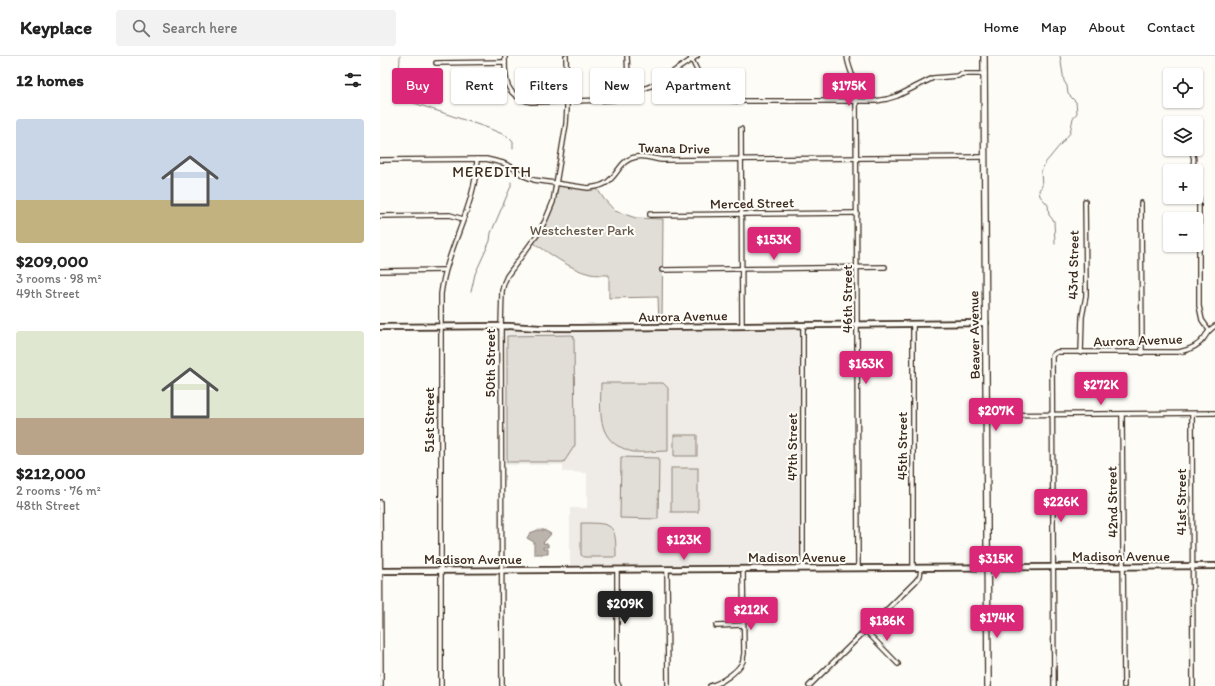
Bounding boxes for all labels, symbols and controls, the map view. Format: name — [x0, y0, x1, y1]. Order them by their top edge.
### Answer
search box — [116, 10, 396, 46]
text: Keyplace — [20, 16, 92, 39]
icon: search — [130, 17, 152, 39]
text: Search here — [162, 19, 237, 37]
text: Home — [984, 19, 1019, 36]
text: Map — [1041, 19, 1067, 36]
text: About — [1089, 19, 1125, 36]
text: Contact — [1147, 19, 1195, 36]
chip: Buy — [392, 68, 443, 104]
chip: Rent — [451, 68, 507, 104]
chip: Filters — [515, 68, 582, 104]
chip: New — [590, 68, 644, 104]
chip: Apartment — [652, 68, 745, 104]
map controls — [1163, 68, 1203, 252]
button: locate — [1163, 68, 1203, 108]
icon: filters — [342, 69, 364, 91]
text: 12 homes — [16, 70, 84, 90]
pin: $175K — [821, 73, 877, 107]
text: $175K — [832, 78, 866, 93]
button: layers — [1163, 116, 1203, 156]
street label: Twana Drive — [638, 139, 710, 158]
icon: home — [154, 145, 226, 217]
district label: MEREDITH — [452, 163, 532, 181]
button: + — [1163, 164, 1203, 204]
street label: Merced Street — [710, 194, 794, 213]
button: − — [1163, 212, 1203, 252]
park label: Westchester Park — [530, 222, 635, 239]
pin: $153K — [746, 227, 802, 261]
street label: 43rd Street — [1064, 230, 1083, 300]
text: $153K — [757, 232, 791, 247]
text: $209,000 — [16, 251, 88, 271]
street label: 46th Street — [839, 265, 856, 333]
text: 3 rooms · 98 m² — [16, 271, 102, 286]
text: 49th Street — [16, 286, 80, 301]
street label: Beaver Avenue — [965, 290, 984, 379]
street label: Aurora Avenue — [638, 307, 728, 326]
street label: 50th Street — [482, 329, 499, 397]
street label: Aurora Avenue — [1093, 330, 1183, 351]
pin: $163K — [838, 351, 894, 385]
text: $163K — [849, 356, 883, 371]
icon: home — [154, 357, 226, 429]
pin: $272K — [1073, 372, 1129, 406]
text: $272K — [1083, 377, 1119, 392]
street label: 51st Street — [421, 387, 438, 453]
pin: $207K — [968, 398, 1024, 432]
text: $207K — [978, 403, 1014, 418]
street label: 45th Street — [894, 412, 911, 480]
street label: 47th Street — [784, 413, 801, 481]
text: $212,000 — [16, 463, 86, 483]
street label: 42nd Street — [1103, 466, 1122, 538]
street label: 41st Street — [1173, 469, 1190, 535]
text: 2 rooms · 76 m² — [16, 483, 101, 498]
pin: $226K — [1033, 489, 1089, 523]
text: $226K — [1043, 494, 1079, 509]
text: 48th Street — [16, 498, 80, 513]
pin: $123K — [656, 527, 712, 561]
text: $123K — [667, 532, 701, 547]
pin: $315K — [968, 546, 1024, 580]
street label: Madison Avenue — [1072, 548, 1170, 565]
street label: Madison Avenue — [748, 549, 846, 566]
street label: Madison Avenue — [424, 551, 522, 568]
text: $315K — [979, 551, 1013, 566]
pin: $209K — [597, 591, 653, 625]
text: $209K — [607, 596, 643, 611]
pin: $212K — [723, 597, 779, 631]
text: $212K — [734, 602, 768, 617]
pin: $174K — [969, 605, 1025, 639]
pin: $186K — [859, 608, 915, 642]
text: $174K — [979, 610, 1015, 625]
text: $186K — [870, 613, 904, 628]

